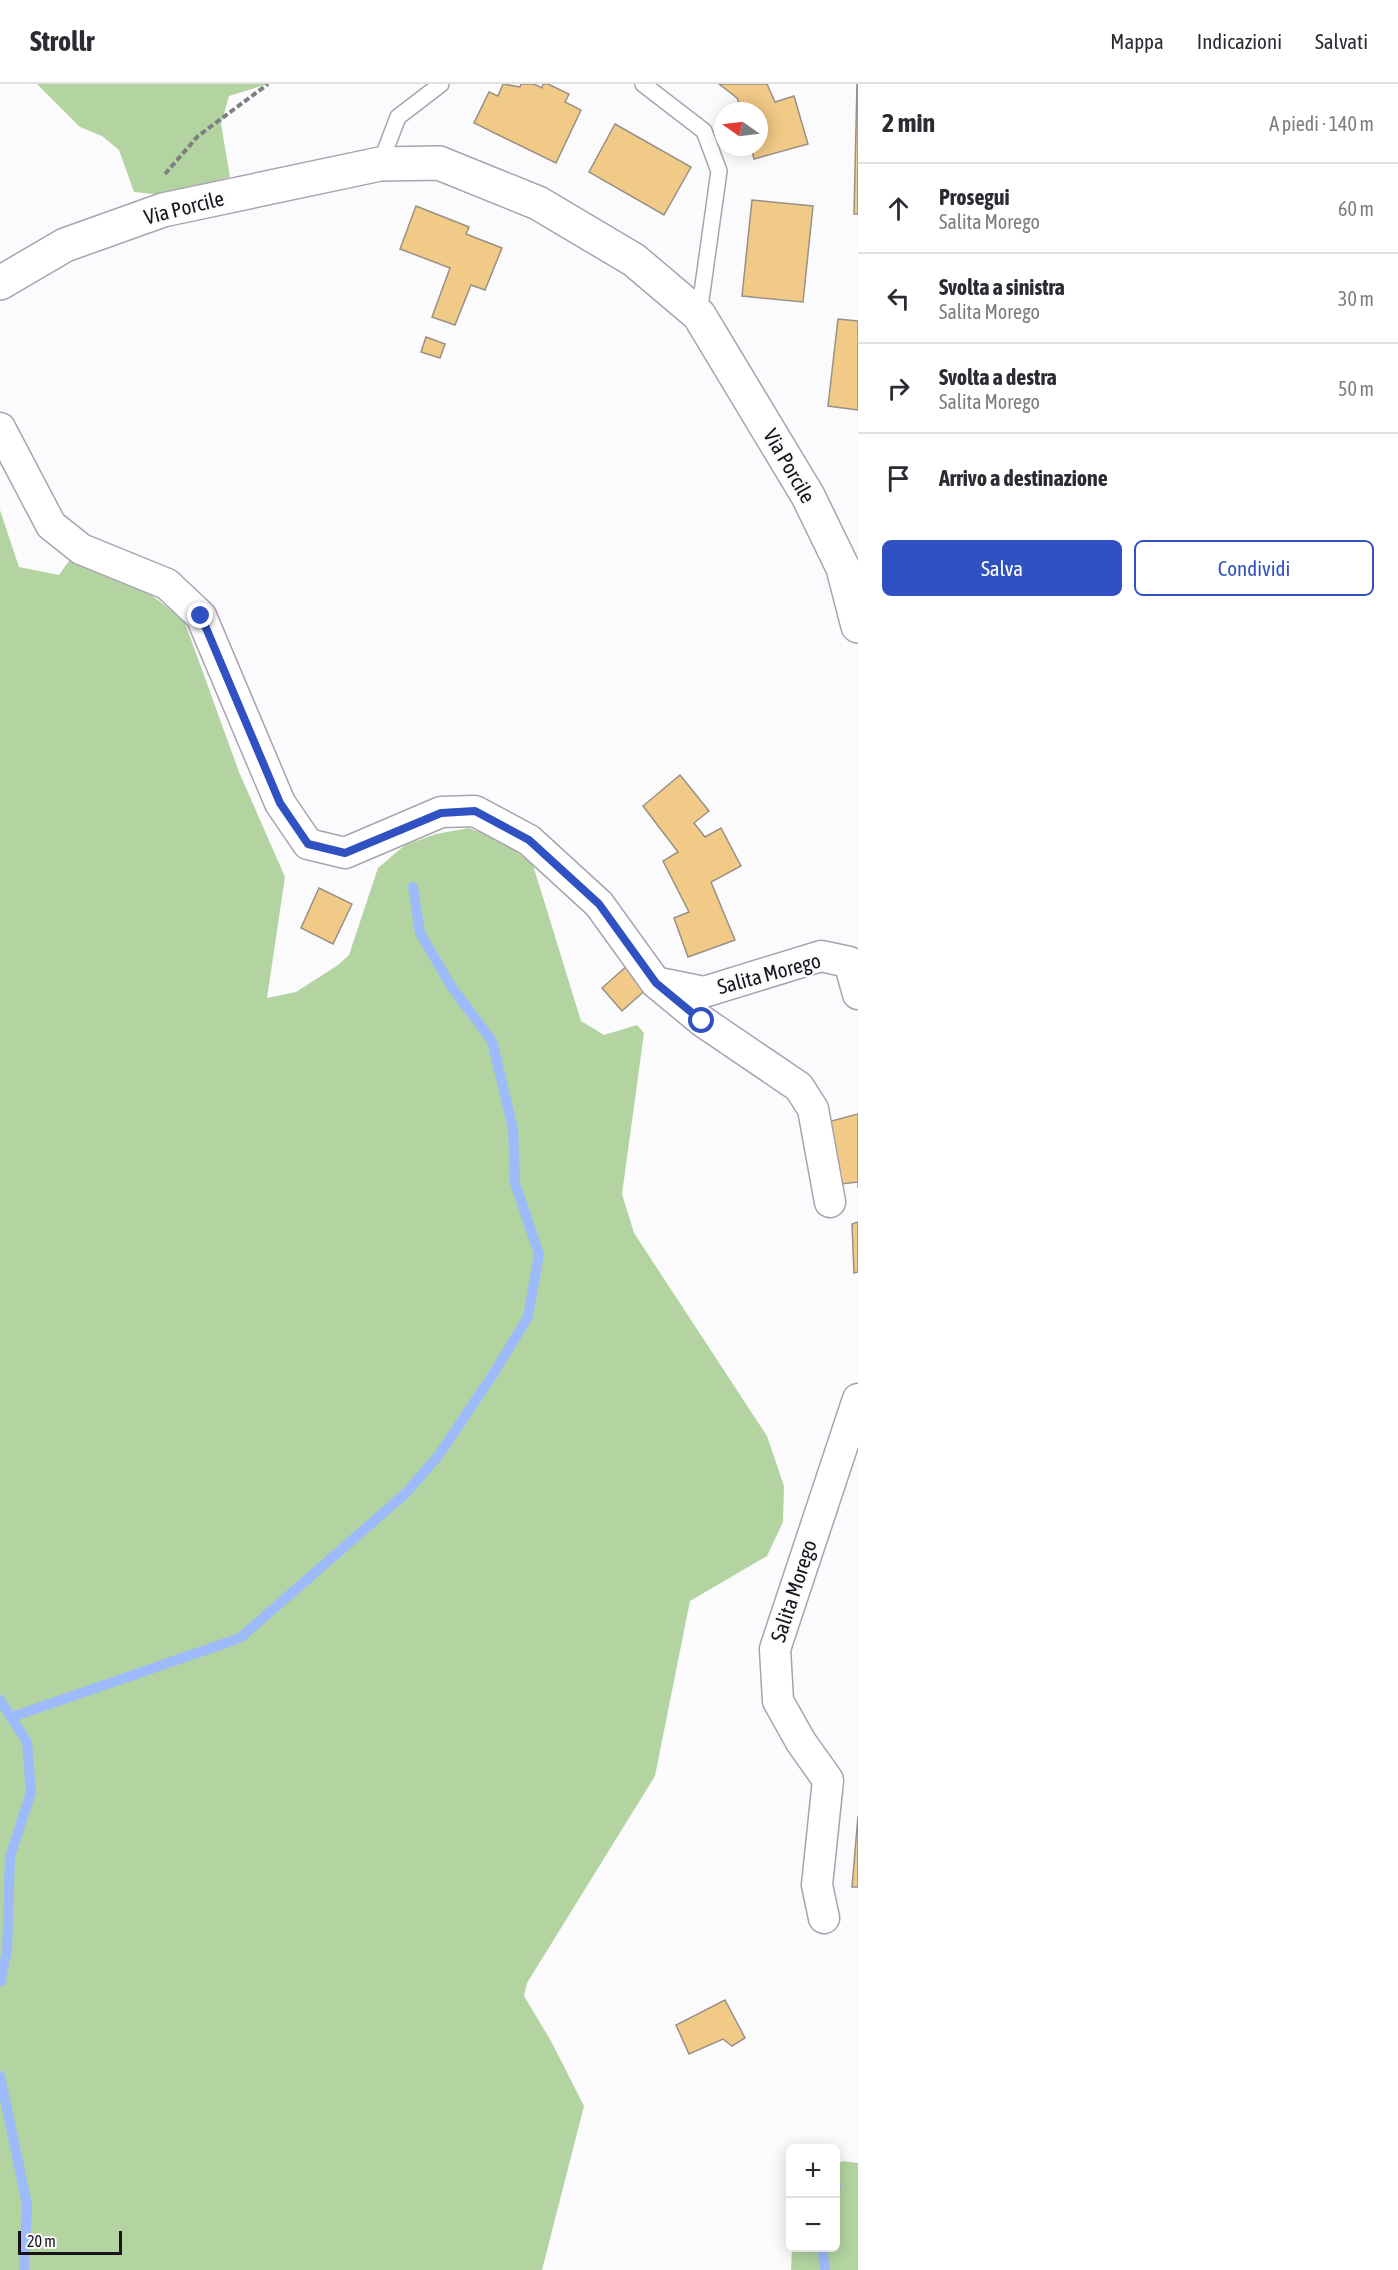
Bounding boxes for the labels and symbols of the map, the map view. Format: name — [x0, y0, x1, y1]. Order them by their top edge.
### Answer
north arrow — [714, 102, 768, 156]
street label: Via Porcile — [141, 186, 226, 229]
street label: Via Porcile — [759, 424, 821, 507]
route end — [187, 602, 213, 628]
street label: Salita Morego — [715, 948, 823, 998]
route start — [688, 1007, 714, 1033]
street label: Salita Morego — [765, 1537, 821, 1645]
scale bar — [18, 2228, 122, 2256]

